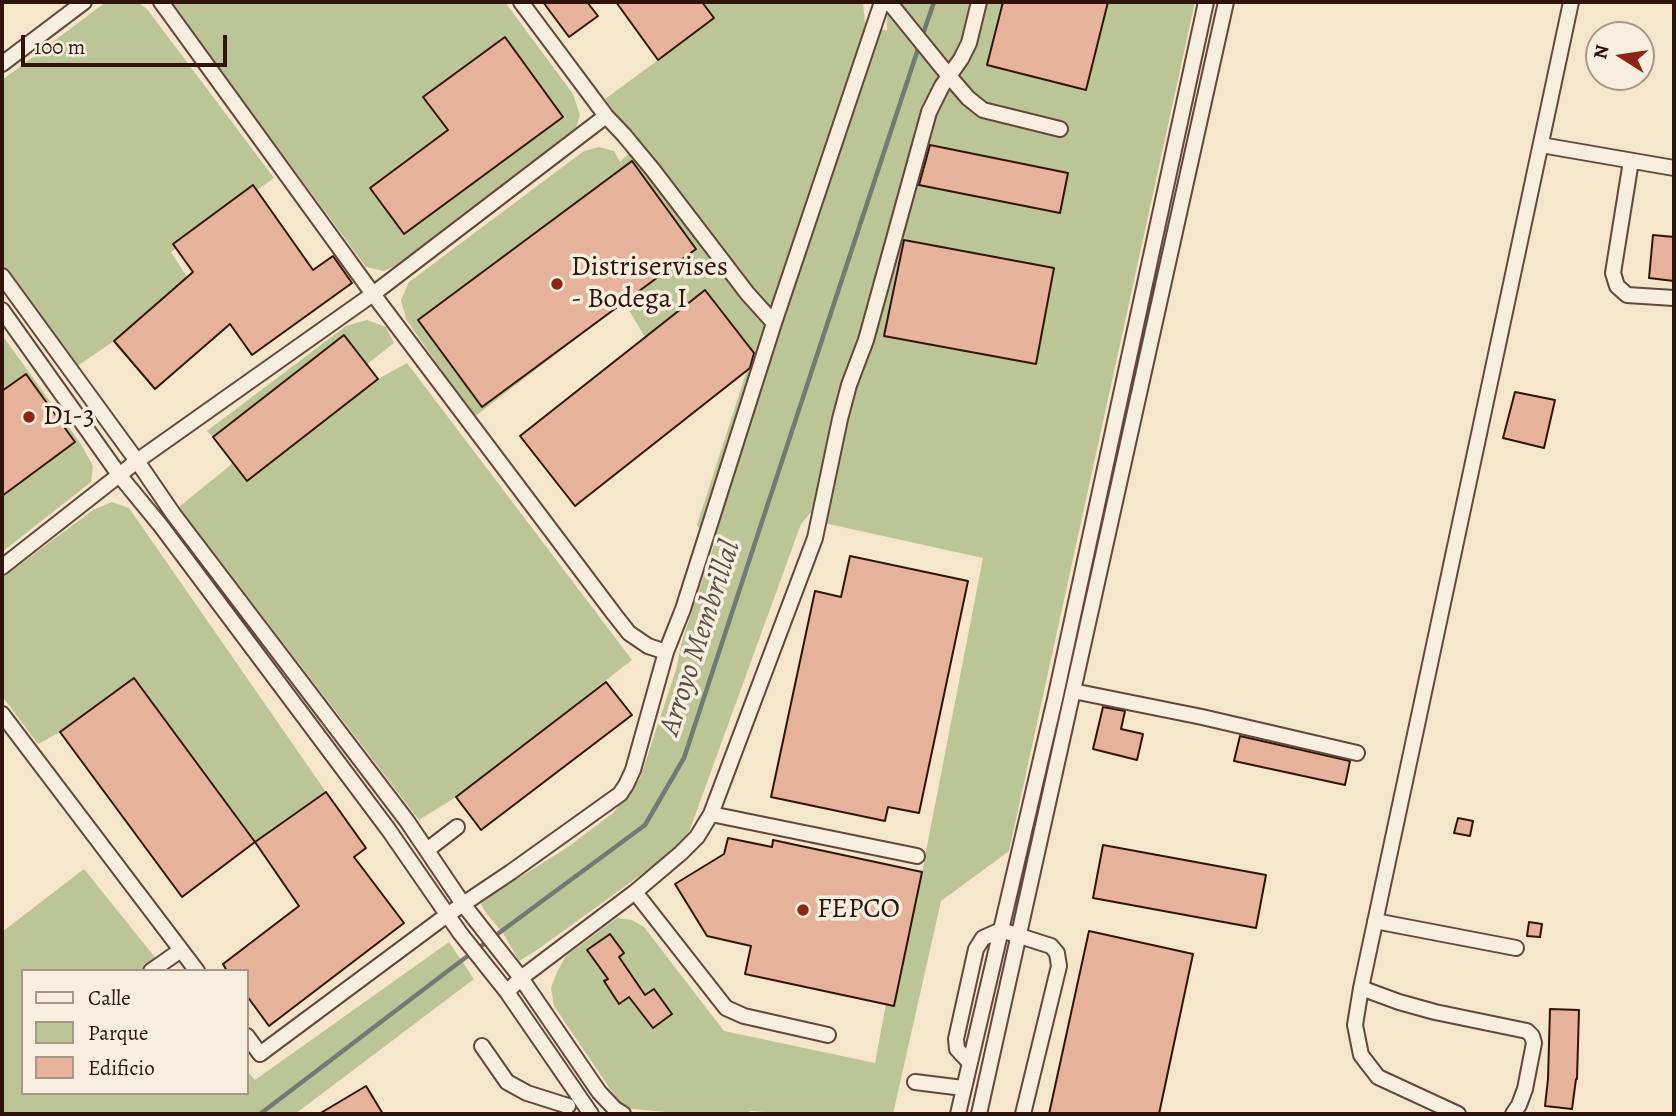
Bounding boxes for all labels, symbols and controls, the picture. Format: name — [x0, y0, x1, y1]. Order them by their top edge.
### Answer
scale bar — [24, 21, 231, 65]
north arrow — [1585, 21, 1655, 91]
text: 100 m — [34, 33, 85, 61]
text: N — [1587, 43, 1616, 62]
place label: Distriservises - Bodega I — [571, 251, 728, 317]
marker: Distriservises - Bodega I — [549, 276, 565, 292]
place label: D1-3 — [43, 400, 95, 434]
marker: D1-3 — [21, 409, 37, 425]
water label: Arroyo Membrillal — [653, 536, 749, 740]
place label: FEPCO — [817, 893, 900, 927]
marker: FEPCO — [795, 902, 811, 918]
legend — [21, 969, 248, 1095]
text: Calle — [88, 984, 131, 1012]
text: Parque — [88, 1019, 148, 1047]
text: Edificio — [88, 1054, 155, 1082]

